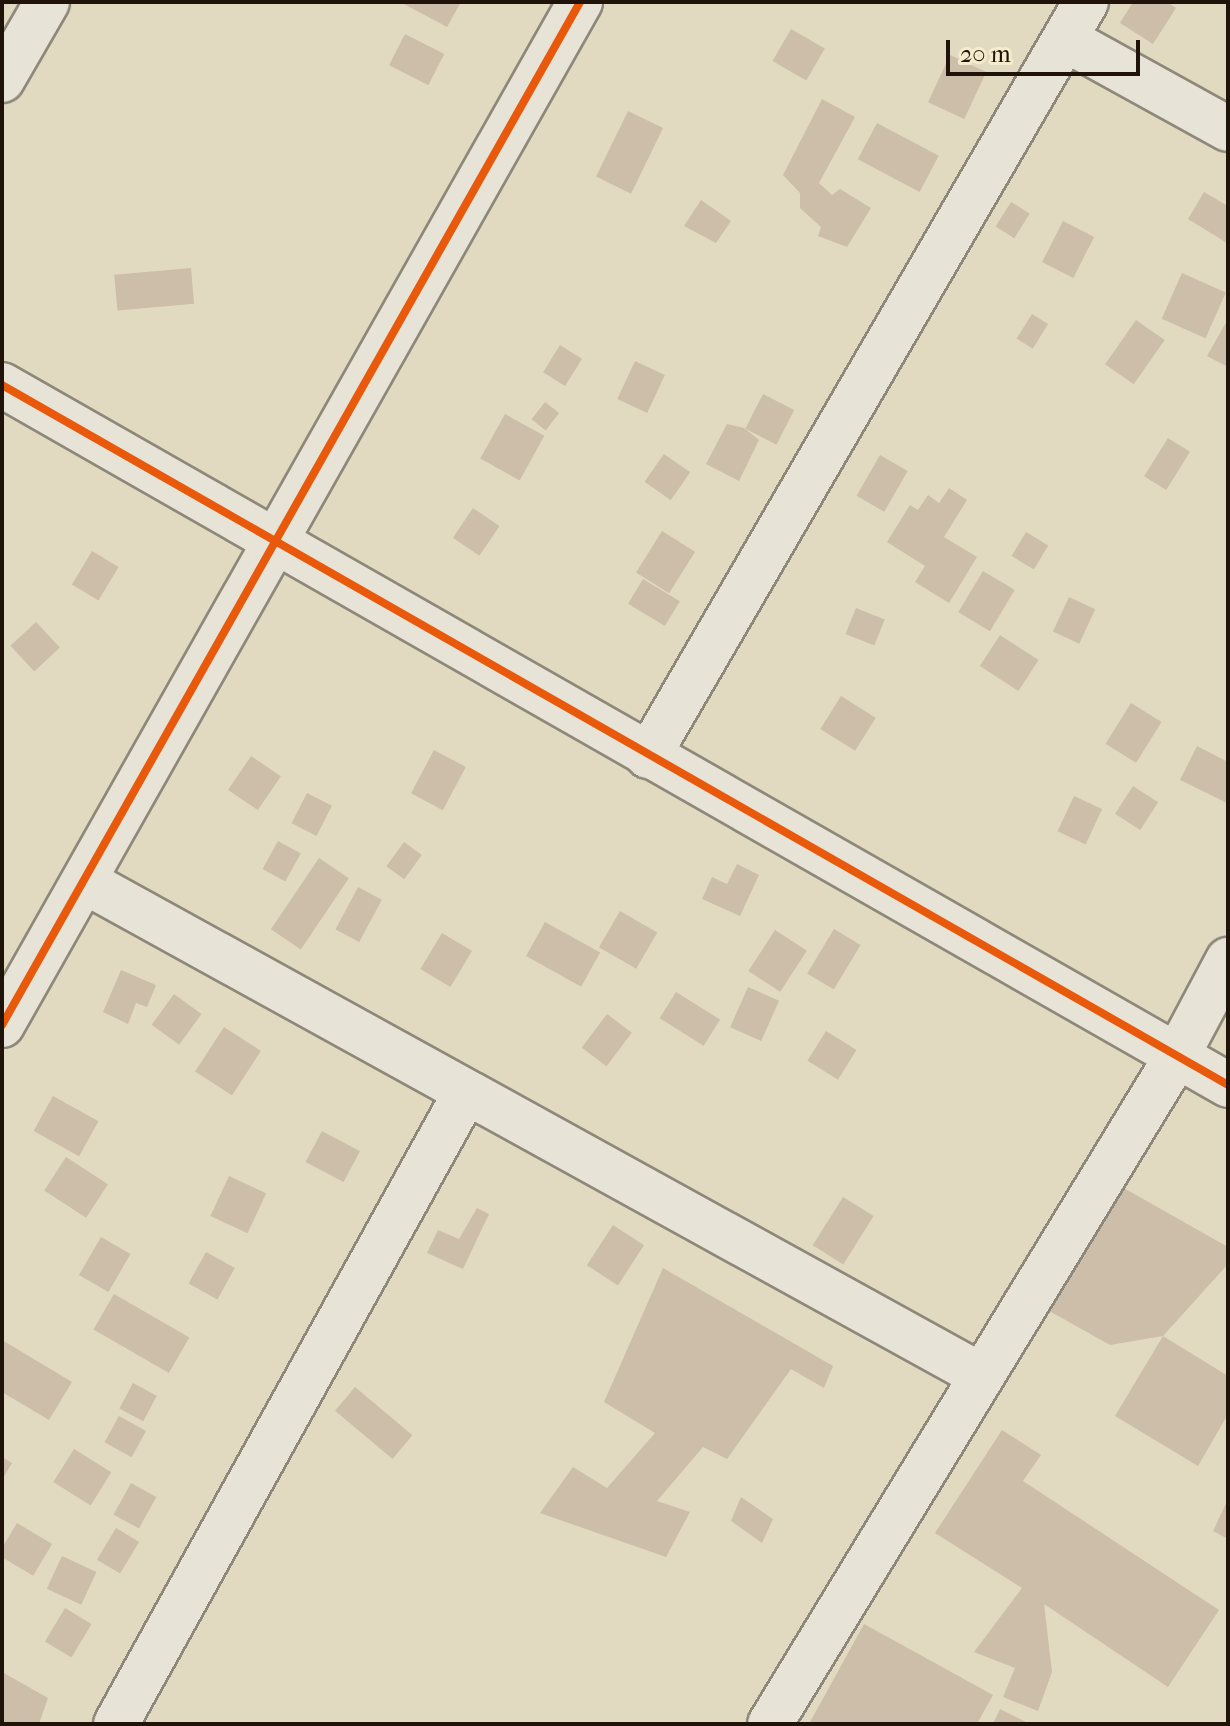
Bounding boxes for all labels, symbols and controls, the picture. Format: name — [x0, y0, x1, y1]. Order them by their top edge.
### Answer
scale bar — [950, 24, 1144, 74]
text: 20 m — [960, 40, 1011, 68]

